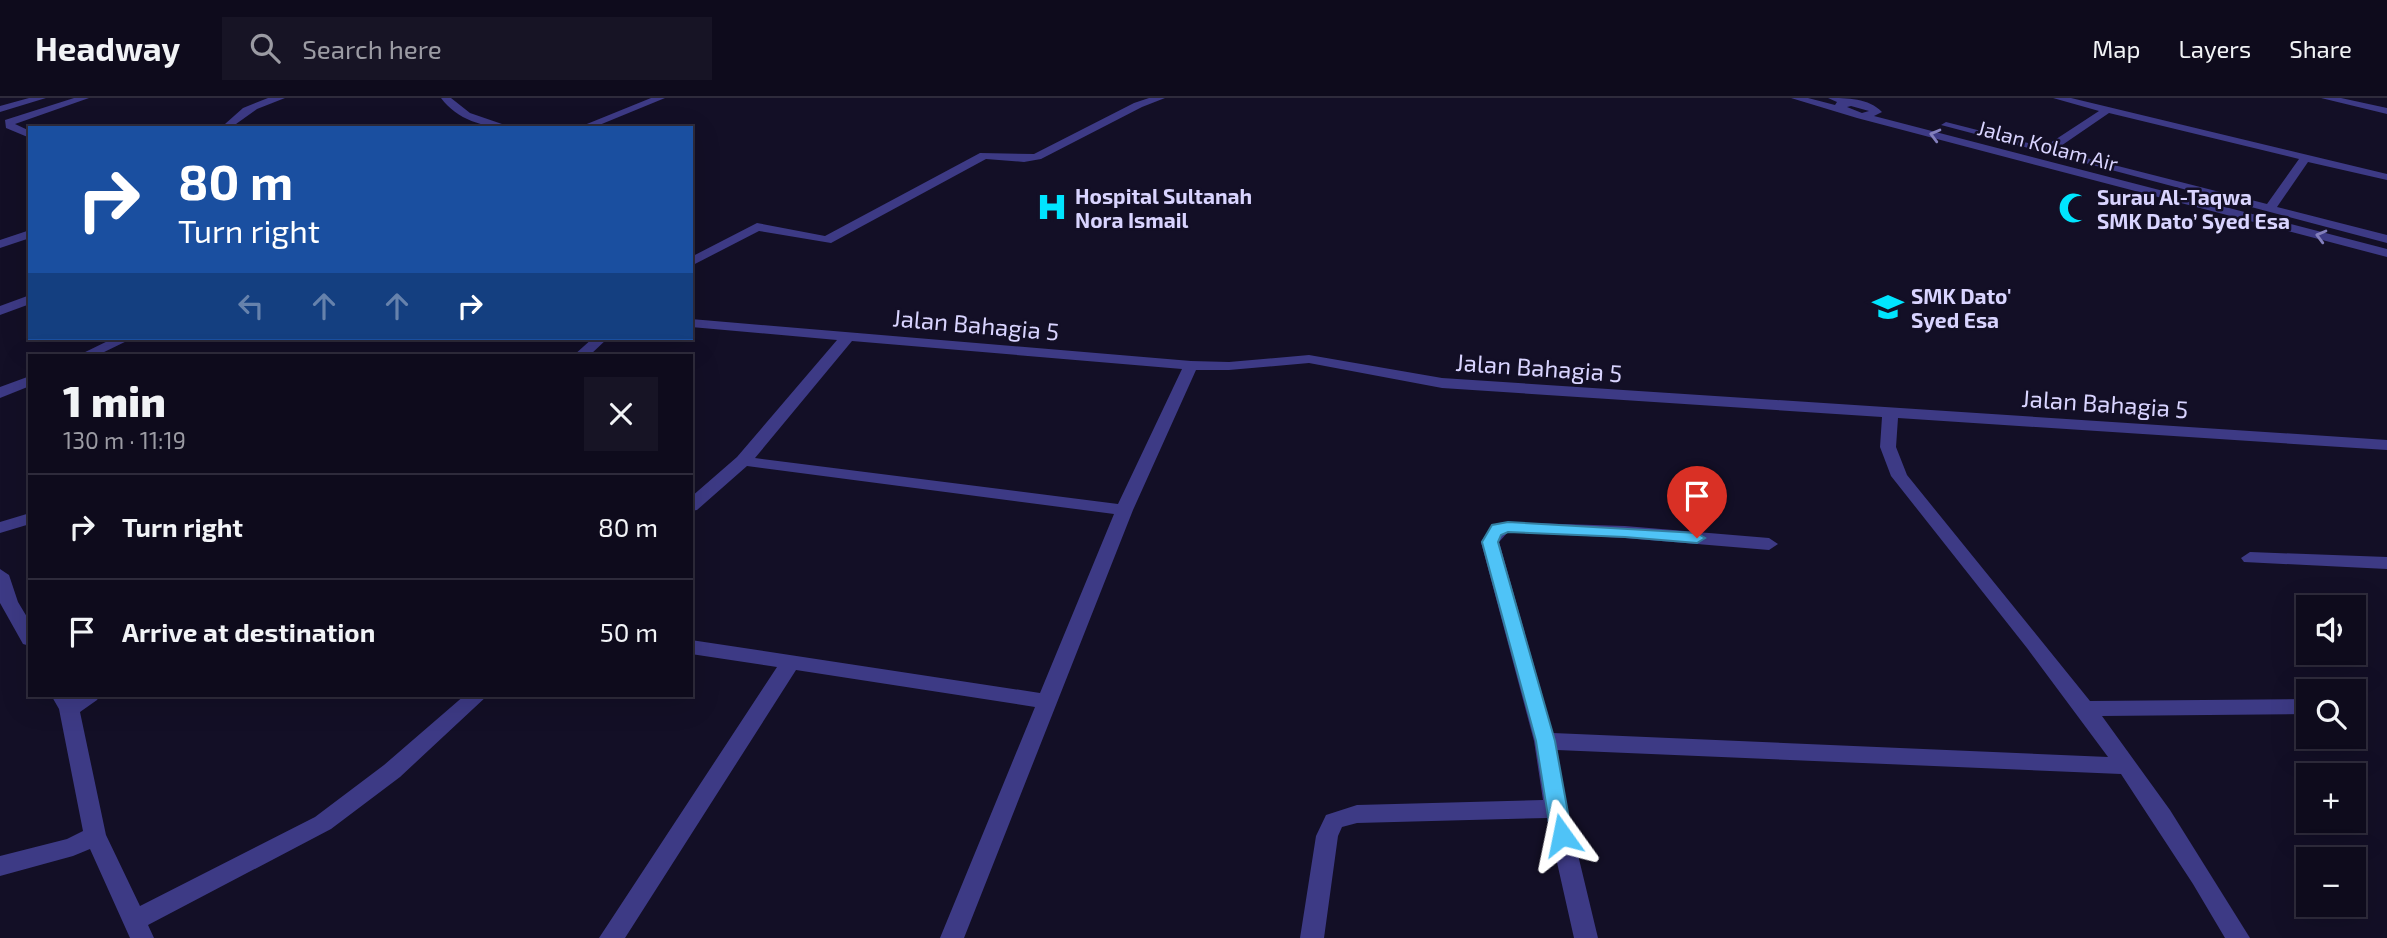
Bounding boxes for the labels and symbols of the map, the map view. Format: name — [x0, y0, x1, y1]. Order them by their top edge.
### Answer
street label: Jalan Kolam Air — [1975, 114, 2122, 176]
one-way arrow — [1929, 129, 1941, 143]
place label: Hospital Sultanah Nora Ismail — [1075, 183, 1252, 232]
place label: Surau Al-Taqwa SMK Dato’ Syed Esa — [2097, 184, 2290, 234]
hospital icon: Hospital Sultanah Nora Ismail — [1035, 190, 1069, 224]
mosque icon: Surau Al-Taqwa SMK Dato’ Syed Esa — [2057, 191, 2091, 225]
one-way arrow — [2315, 230, 2327, 244]
place label: SMK Dato' Syed Esa — [1911, 283, 2012, 333]
school or university icon: SMK Dato' Syed Esa — [1871, 290, 1905, 324]
street label: Jalan Bahagia 5 — [892, 302, 1060, 346]
street label: Jalan Bahagia 5 — [1455, 347, 1623, 387]
street label: Jalan Bahagia 5 — [2021, 383, 2189, 423]
pin — [1667, 466, 1727, 538]
position arrow — [1525, 798, 1599, 872]

